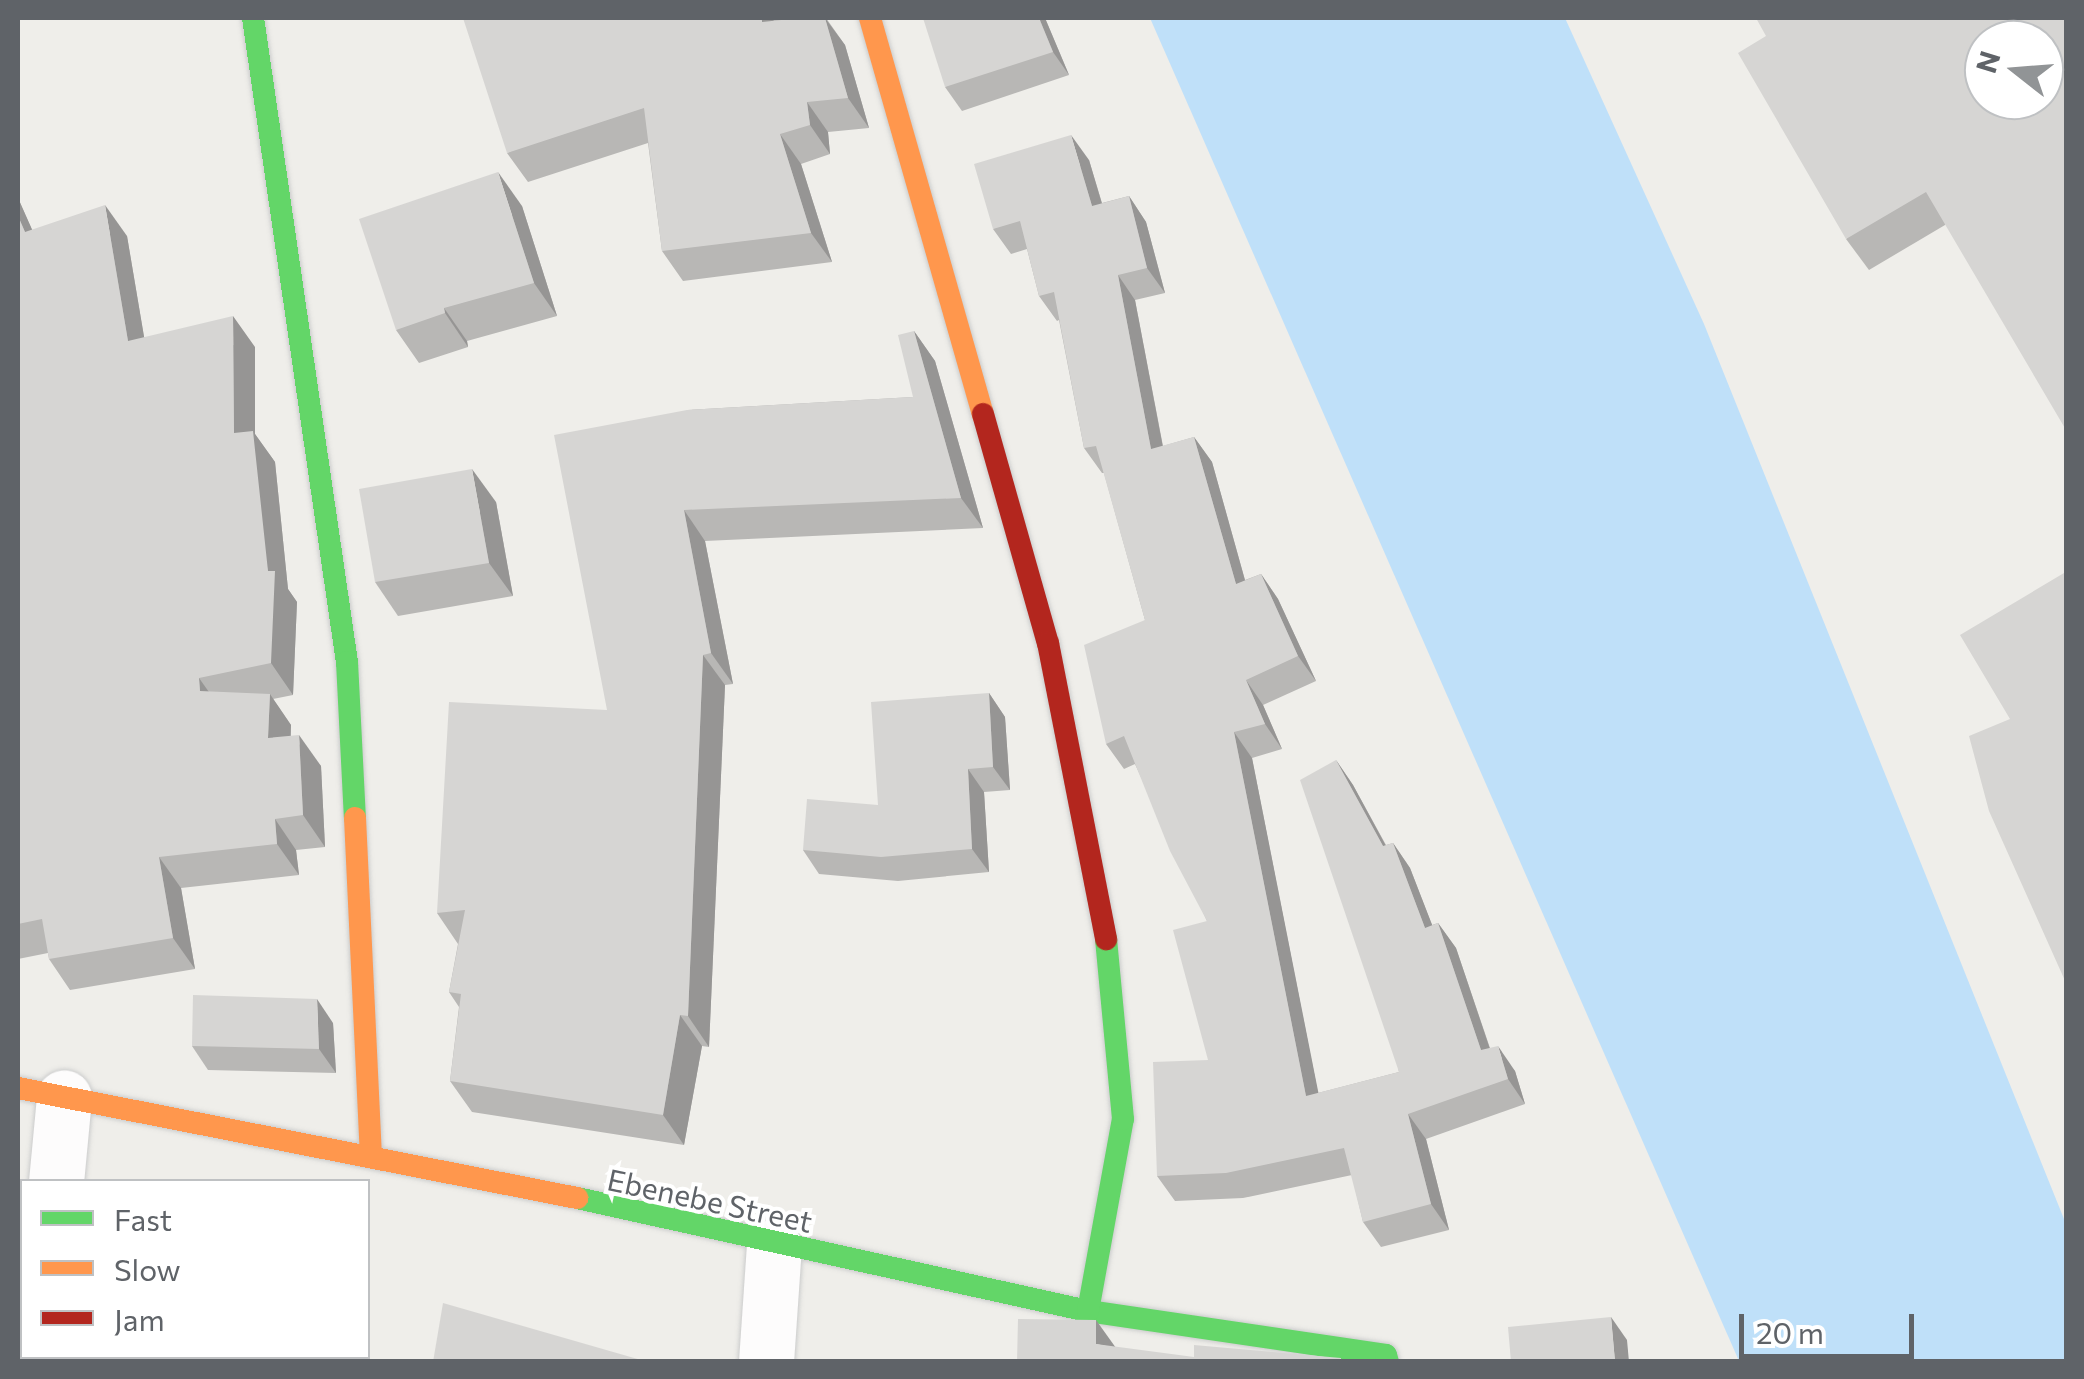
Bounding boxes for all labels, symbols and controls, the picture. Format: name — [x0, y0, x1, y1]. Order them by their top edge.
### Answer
north arrow — [1964, 20, 2064, 120]
text: N — [1968, 47, 2007, 77]
street label: Ebenebe Street — [604, 1161, 816, 1239]
legend — [20, 1179, 370, 1359]
text: Fast — [114, 1200, 172, 1237]
text: Slow — [114, 1250, 181, 1287]
scale bar — [1744, 1294, 1919, 1356]
text: Jam — [114, 1300, 165, 1337]
text: 20 m — [1756, 1313, 1824, 1350]

